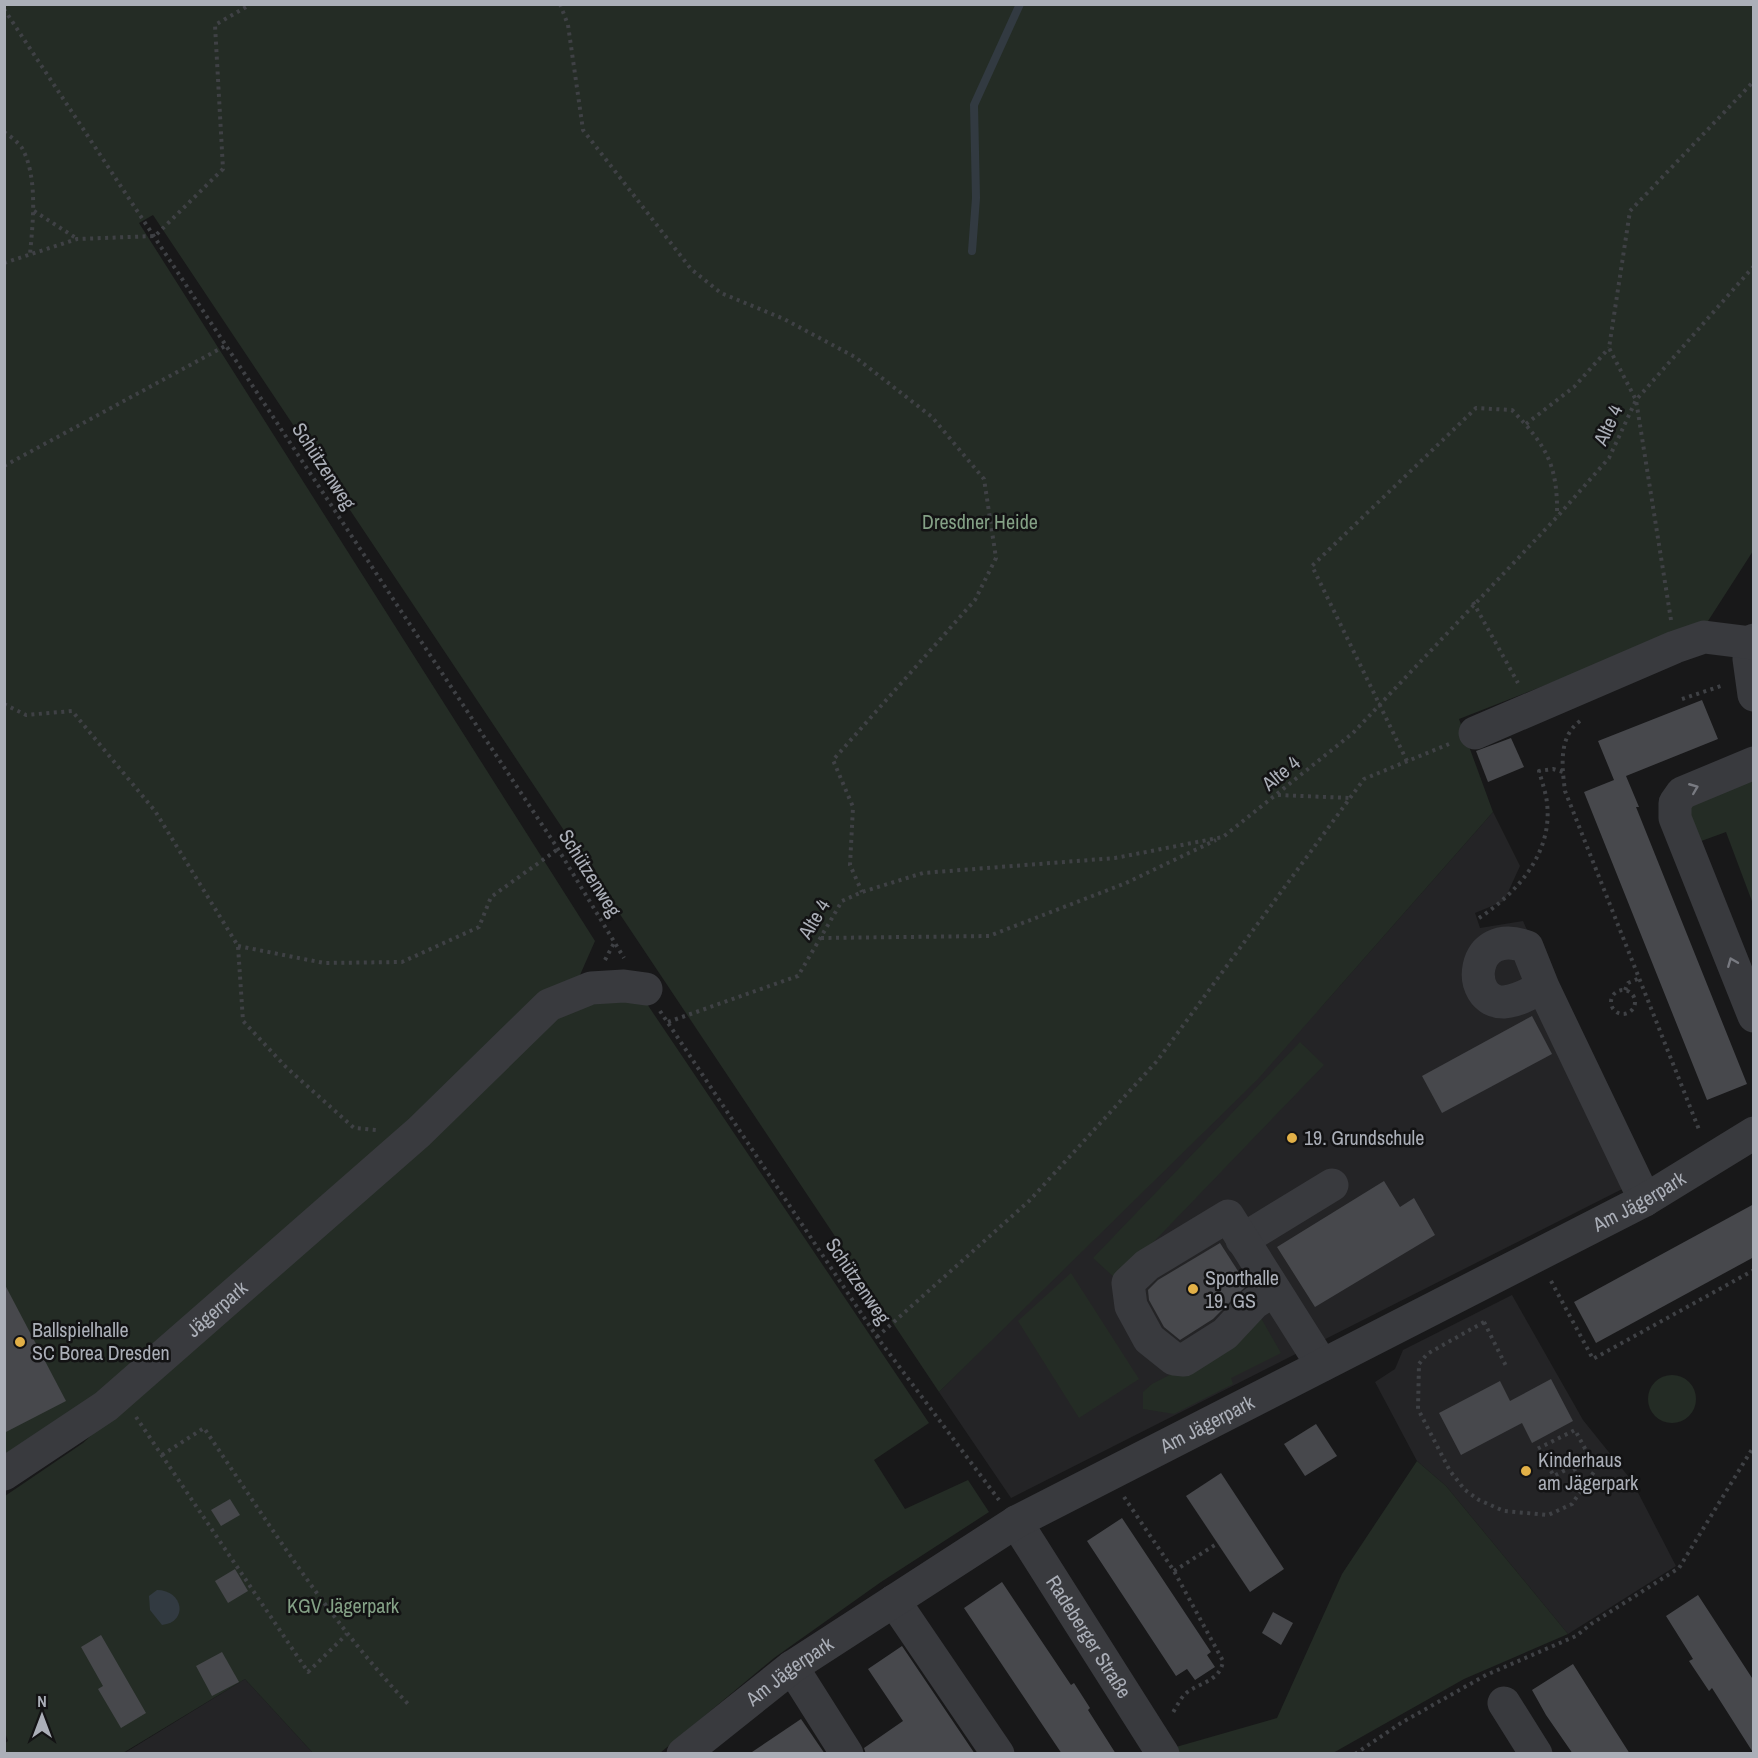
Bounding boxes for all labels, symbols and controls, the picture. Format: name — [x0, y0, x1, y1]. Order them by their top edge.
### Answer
street label: Alte 4 — [1586, 400, 1629, 450]
street label: Schützenweg — [286, 417, 363, 514]
park label: Dresdner Heide — [922, 508, 1038, 535]
street label: Alte 4 — [1255, 749, 1305, 797]
one-way arrow — [1688, 783, 1699, 795]
street label: Schützenweg — [553, 824, 628, 922]
street label: Alte 4 — [791, 894, 836, 945]
one-way arrow — [1727, 957, 1739, 968]
place label: 19. Grundschule — [1304, 1124, 1424, 1151]
marker: 19. Grundschule — [1285, 1131, 1299, 1145]
street label: Am Jägerpark — [1587, 1164, 1691, 1238]
street label: Schützenweg — [820, 1232, 897, 1329]
place label: Sporthalle 19. GS — [1205, 1264, 1279, 1314]
street label: Jägerpark — [180, 1274, 254, 1343]
marker: Sporthalle 19. GS — [1186, 1282, 1200, 1296]
place label: Ballspielhalle SC Borea Dresden — [32, 1316, 170, 1366]
marker: Ballspielhalle SC Borea Dresden — [13, 1335, 27, 1349]
street label: Am Jägerpark — [1154, 1388, 1259, 1459]
place label: Kinderhaus am Jägerpark — [1538, 1446, 1639, 1496]
marker: Kinderhaus am Jägerpark — [1519, 1464, 1533, 1478]
street label: Radeberger Straße — [1040, 1570, 1138, 1703]
park label: KGV Jägerpark — [287, 1592, 400, 1619]
street label: Am Jägerpark — [739, 1629, 839, 1712]
north arrow — [12, 1686, 72, 1746]
text: N — [37, 1690, 47, 1712]

